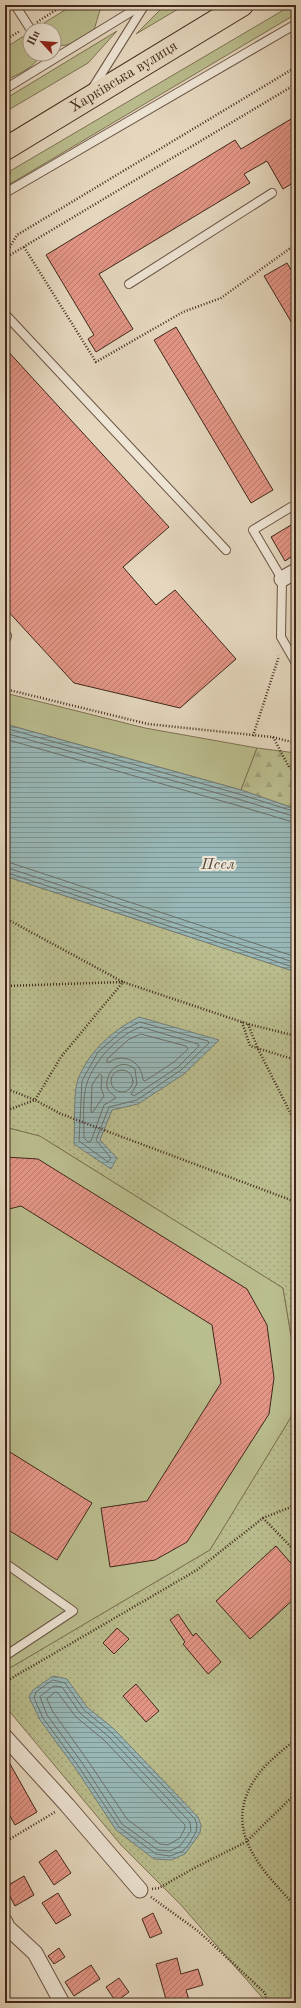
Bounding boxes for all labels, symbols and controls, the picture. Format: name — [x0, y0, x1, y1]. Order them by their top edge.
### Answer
north arrow — [22, 22, 62, 62]
text: Пн — [26, 29, 43, 48]
street label: Харківська вулиця — [67, 38, 180, 115]
water label: Псел — [200, 857, 235, 873]

